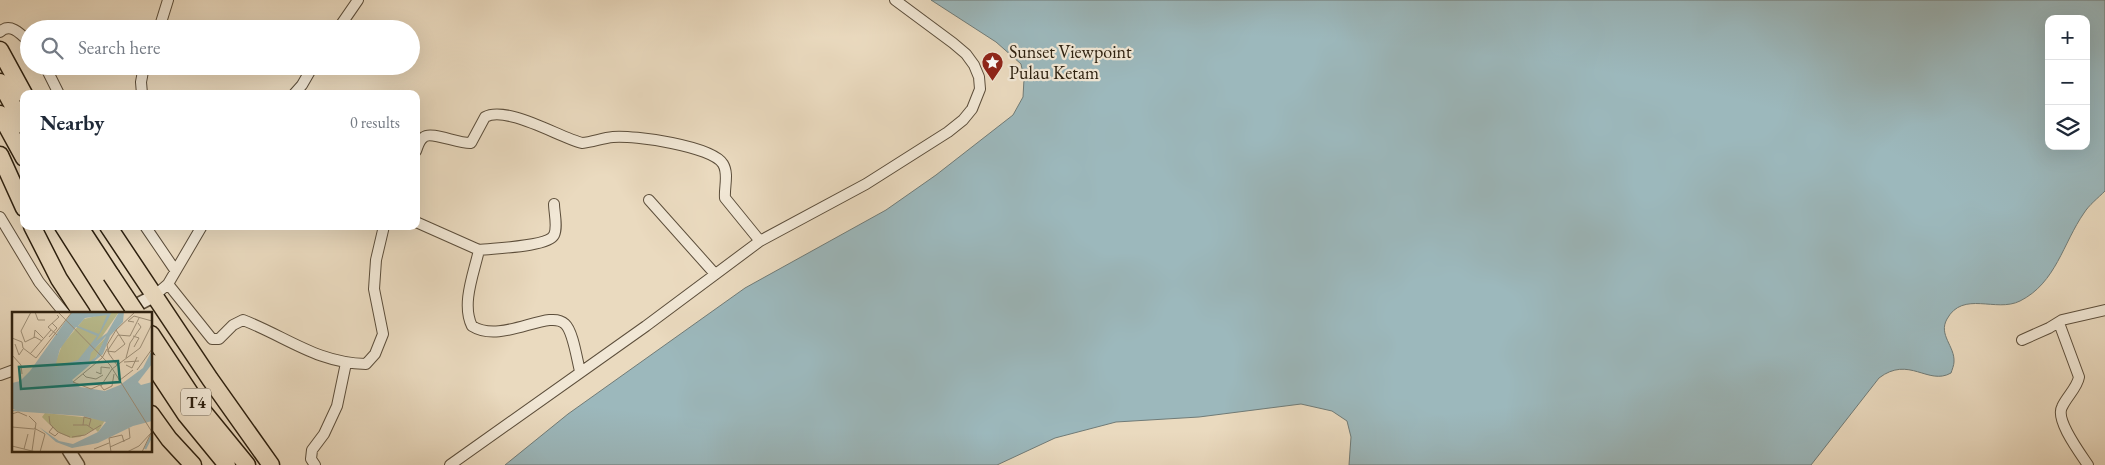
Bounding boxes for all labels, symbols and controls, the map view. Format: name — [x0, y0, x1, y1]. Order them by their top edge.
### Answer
map controls — [2045, 15, 2090, 150]
button: + — [2045, 15, 2090, 60]
search box — [20, 20, 420, 75]
icon: search — [38, 34, 66, 62]
text: Search here — [78, 35, 160, 60]
place label: Sunset Viewpoint Pulau Ketam — [1009, 40, 1132, 84]
place icon: Sunset Viewpoint Pulau Ketam — [981, 50, 1005, 81]
button: − — [2045, 60, 2090, 105]
button: layers — [2045, 105, 2090, 150]
text: Nearby — [40, 109, 104, 136]
text: 0 results — [350, 112, 400, 133]
inset map — [12, 312, 152, 452]
road number: T4 — [181, 388, 211, 416]

